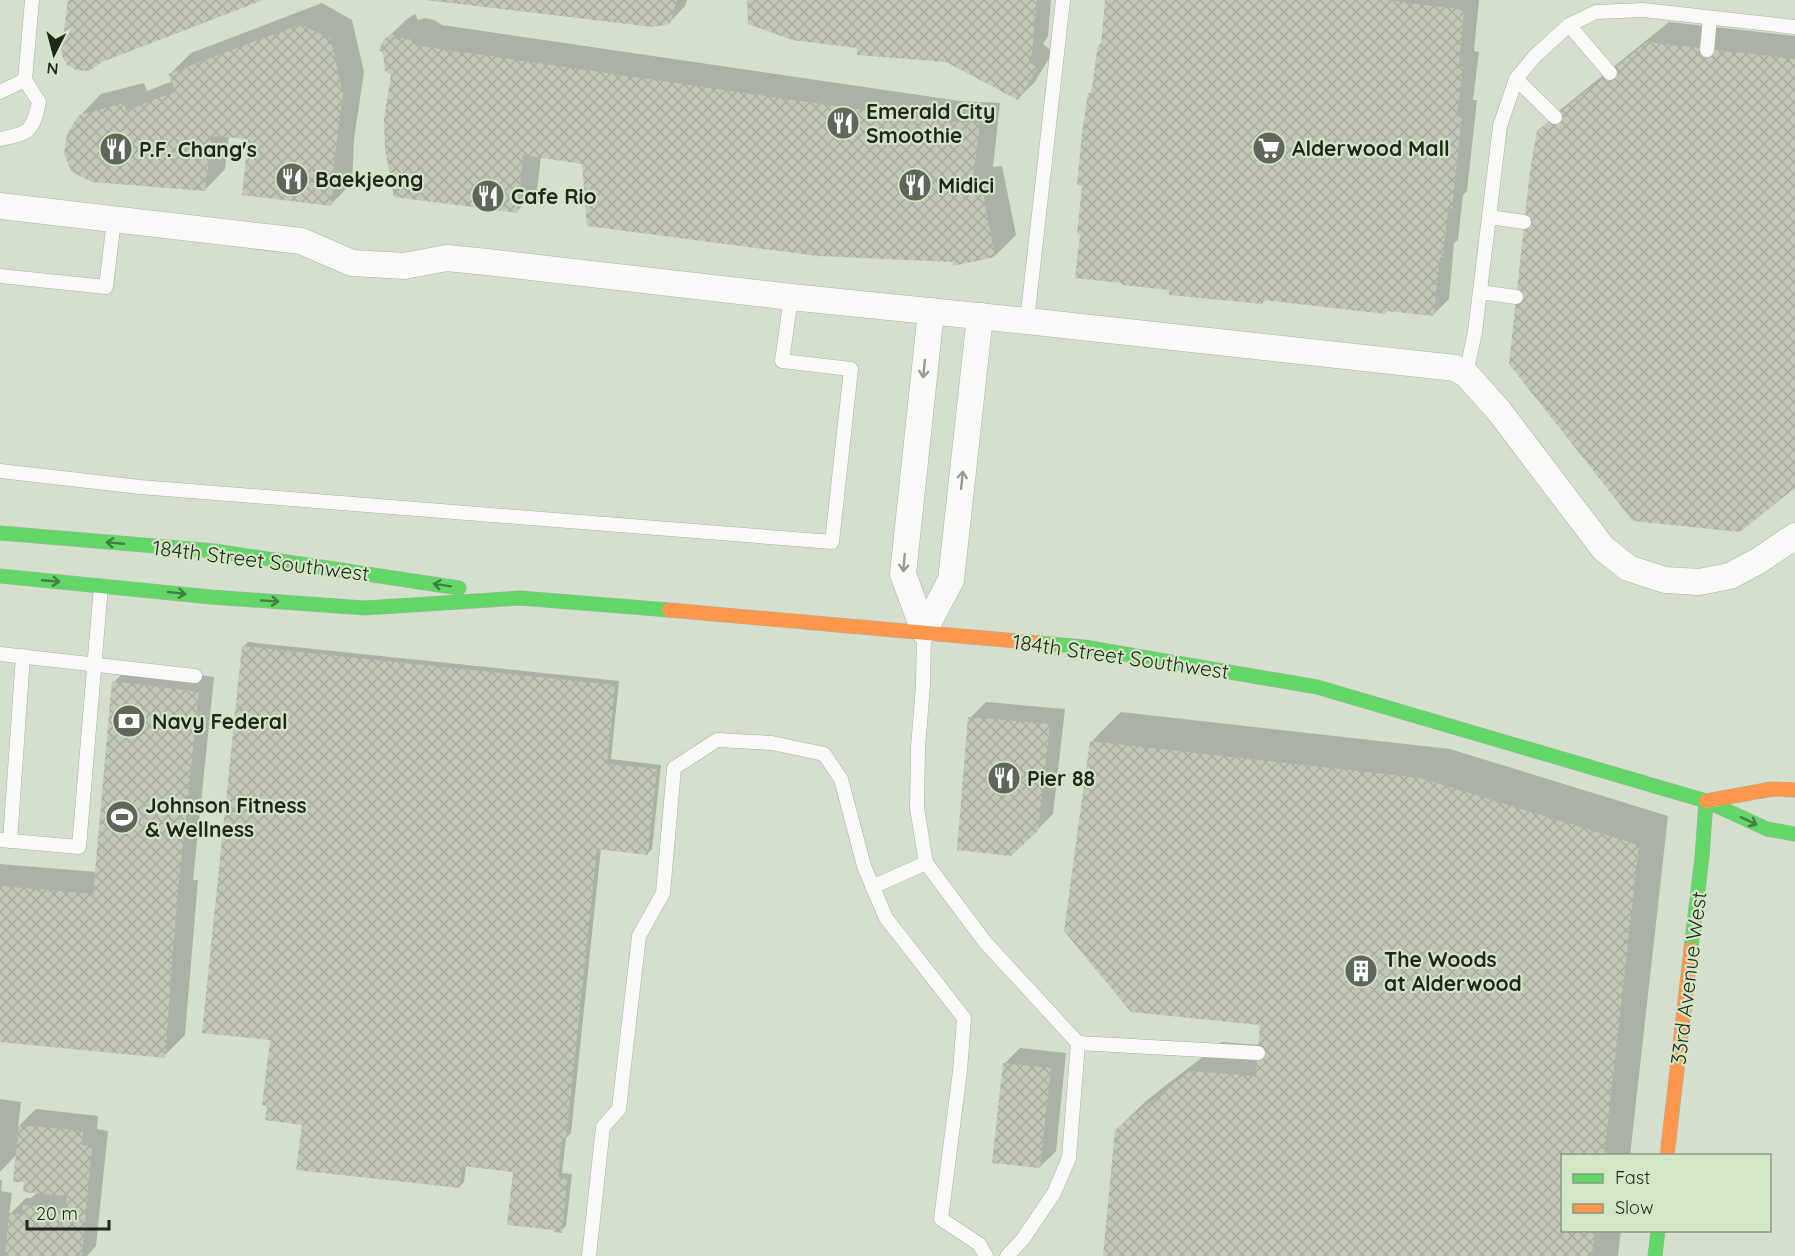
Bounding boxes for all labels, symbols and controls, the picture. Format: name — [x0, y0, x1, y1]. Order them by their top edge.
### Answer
north arrow — [24, 24, 84, 84]
text: N — [46, 58, 59, 79]
place label: Emerald City Smoothie — [866, 98, 995, 148]
restaurant icon: Emerald City Smoothie — [825, 105, 861, 141]
supermarket icon: Alderwood Mall — [1251, 130, 1287, 166]
restaurant icon: P.F. Chang's — [98, 131, 134, 167]
place label: Alderwood Mall — [1292, 135, 1450, 161]
place label: P.F. Chang's — [139, 136, 257, 162]
restaurant icon: Baekjeong — [274, 161, 310, 197]
place label: Baekjeong — [315, 166, 423, 192]
restaurant icon: Midici — [897, 167, 933, 203]
place label: Midici — [938, 172, 994, 198]
restaurant icon: Cafe Rio — [470, 178, 506, 214]
place label: Cafe Rio — [511, 183, 597, 209]
one-way arrow — [919, 359, 930, 379]
one-way arrow — [957, 470, 968, 490]
street label: 184th Street Southwest — [151, 534, 371, 586]
one-way arrow — [106, 537, 126, 548]
one-way arrow — [898, 553, 909, 573]
one-way arrow — [40, 576, 60, 587]
one-way arrow — [432, 580, 452, 591]
one-way arrow — [167, 588, 187, 599]
one-way arrow — [259, 596, 279, 607]
street label: 184th Street Southwest — [1011, 628, 1231, 684]
bank icon: Navy Federal — [111, 703, 147, 739]
place label: Navy Federal — [152, 708, 288, 734]
restaurant icon: Pier 88 — [986, 760, 1022, 796]
place label: Pier 88 — [1027, 765, 1095, 791]
place label: Johnson Fitness & Wellness — [145, 792, 307, 842]
sports icon: Johnson Fitness & Wellness — [104, 799, 140, 835]
one-way arrow — [1740, 816, 1758, 828]
street label: 33rd Avenue West — [1664, 890, 1712, 1066]
place label: The Woods at Alderwood — [1384, 946, 1522, 996]
building icon: The Woods at Alderwood — [1343, 953, 1379, 989]
legend — [1561, 1154, 1771, 1232]
text: Fast — [1615, 1166, 1650, 1189]
scale bar — [27, 1193, 110, 1231]
text: Slow — [1615, 1196, 1653, 1219]
text: 20 m — [36, 1202, 78, 1225]

